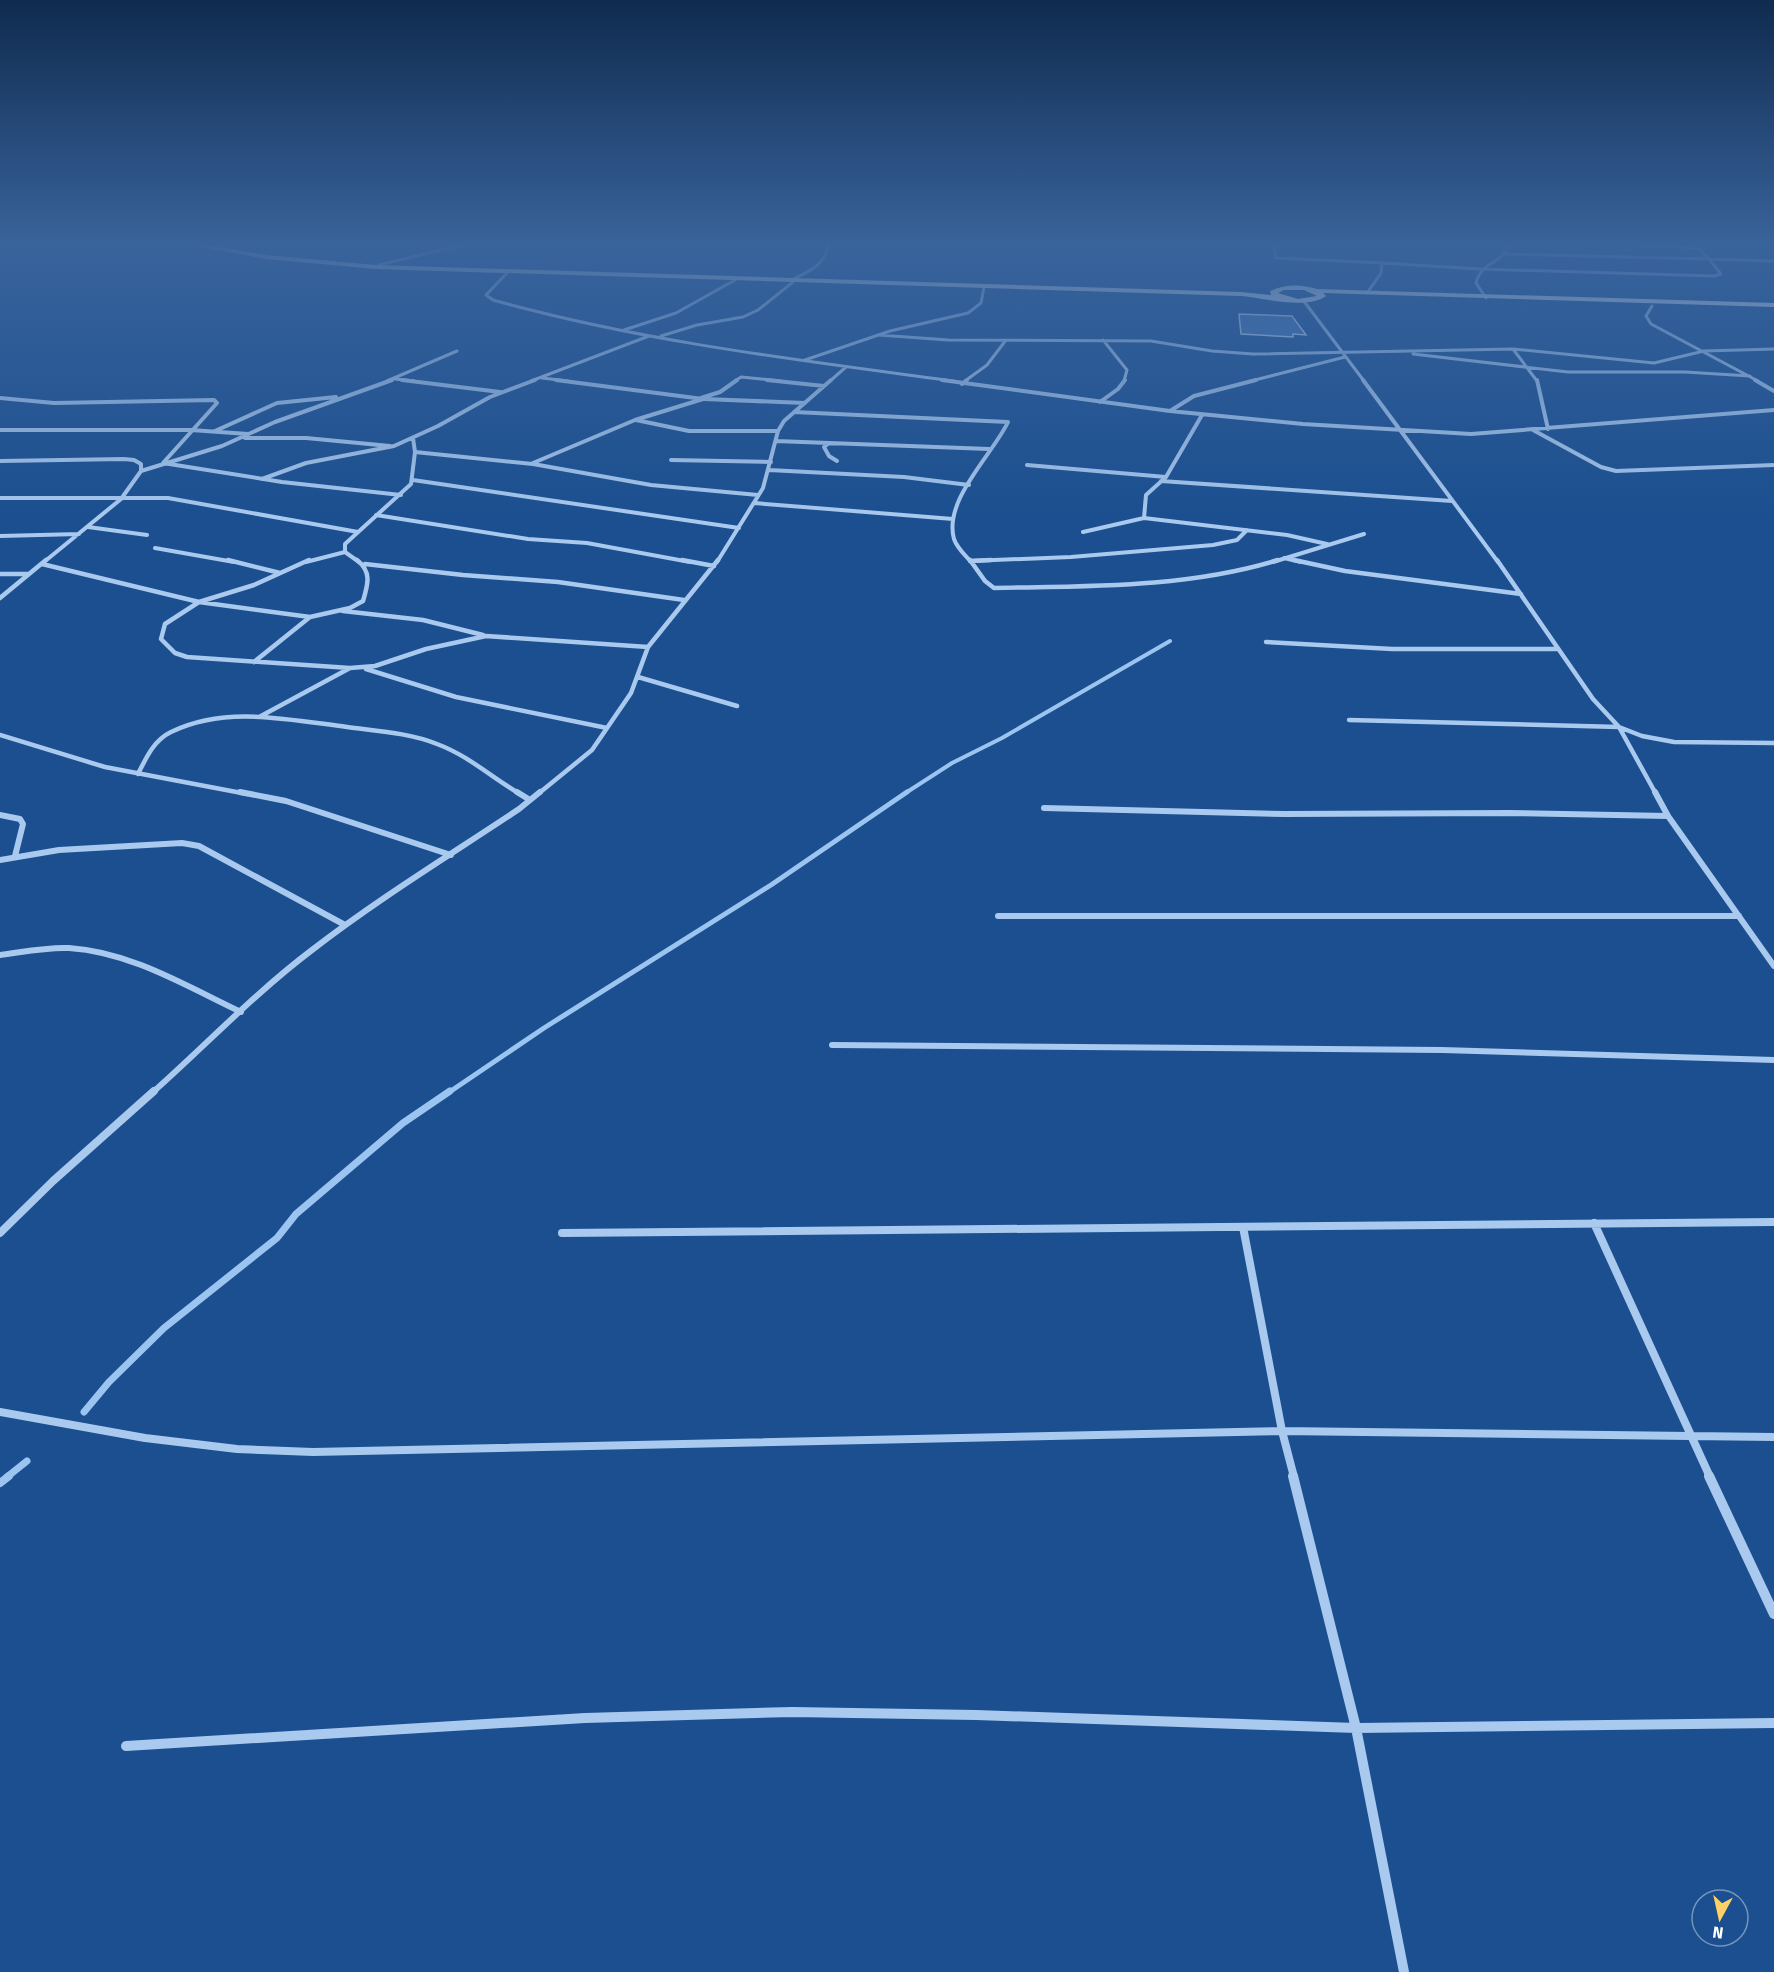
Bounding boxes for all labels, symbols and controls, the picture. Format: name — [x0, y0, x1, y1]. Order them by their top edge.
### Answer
north arrow — [1690, 1888, 1750, 1948]
text: N — [1711, 1922, 1725, 1943]

